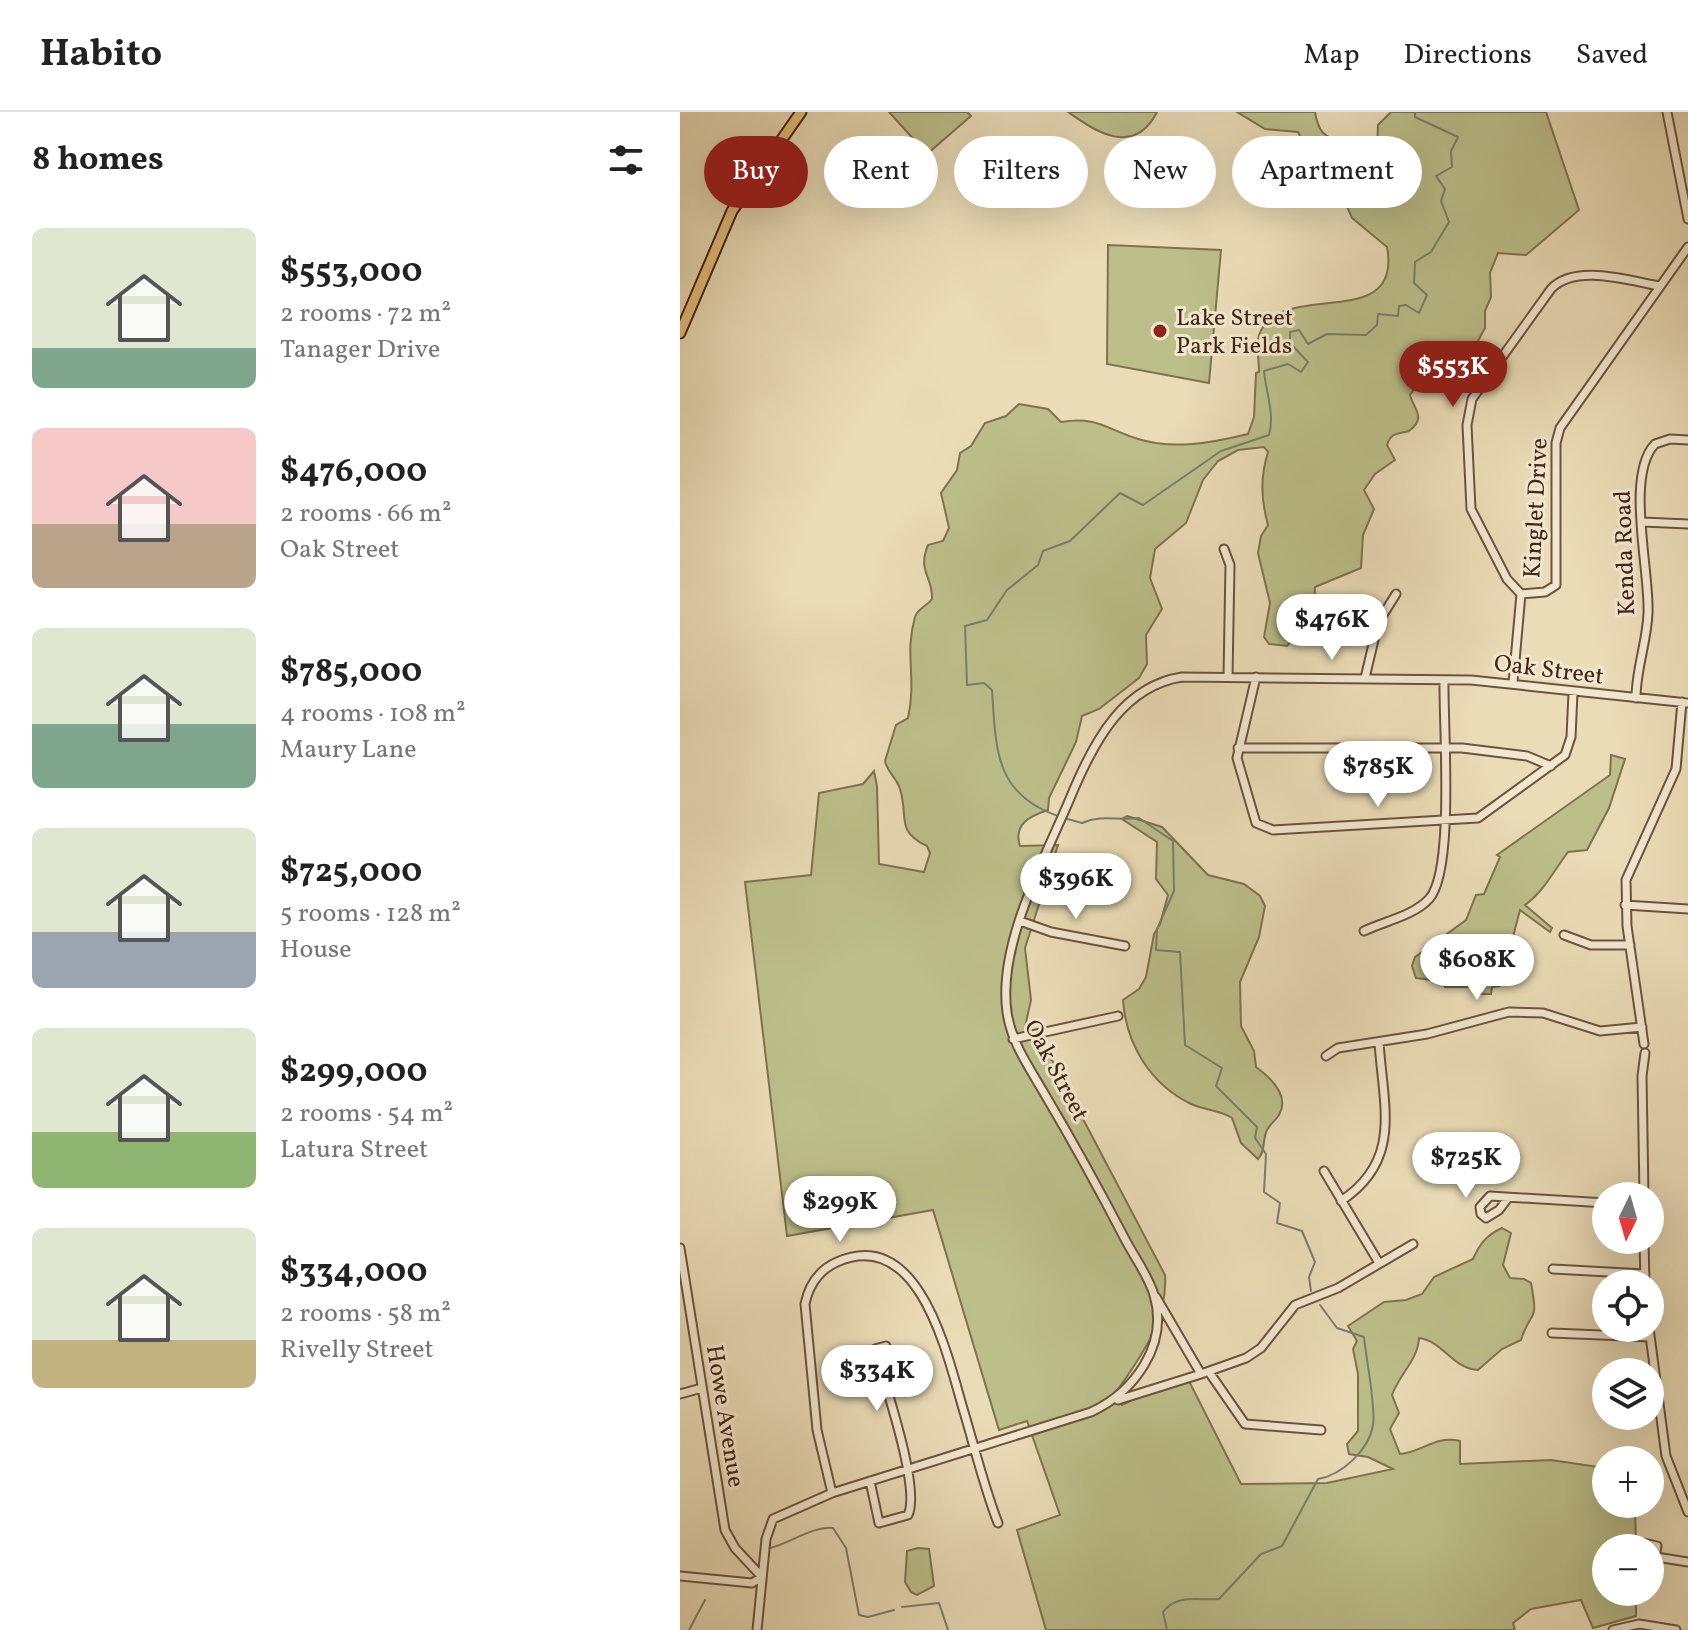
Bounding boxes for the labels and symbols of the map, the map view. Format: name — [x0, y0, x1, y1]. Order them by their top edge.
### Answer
place label: Lake Street Park Fields — [1176, 302, 1293, 364]
marker: Lake Street Park Fields — [1151, 322, 1169, 340]
pin: $553K — [1397, 341, 1509, 409]
street label: Kinglet Drive — [1516, 437, 1558, 579]
street label: Kenda Road — [1607, 490, 1645, 616]
pin: $476K — [1276, 594, 1388, 662]
street label: Oak Street — [1492, 647, 1606, 695]
pin: $785K — [1322, 741, 1434, 809]
pin: $396K — [1020, 853, 1132, 921]
pin: $608K — [1421, 934, 1533, 1002]
street label: Oak Street — [1014, 1014, 1096, 1128]
pin: $725K — [1410, 1132, 1522, 1200]
pin: $299K — [784, 1176, 896, 1244]
north arrow — [1592, 1182, 1664, 1254]
street label: Howe Avenue — [696, 1343, 752, 1490]
pin: $334K — [821, 1345, 933, 1413]

